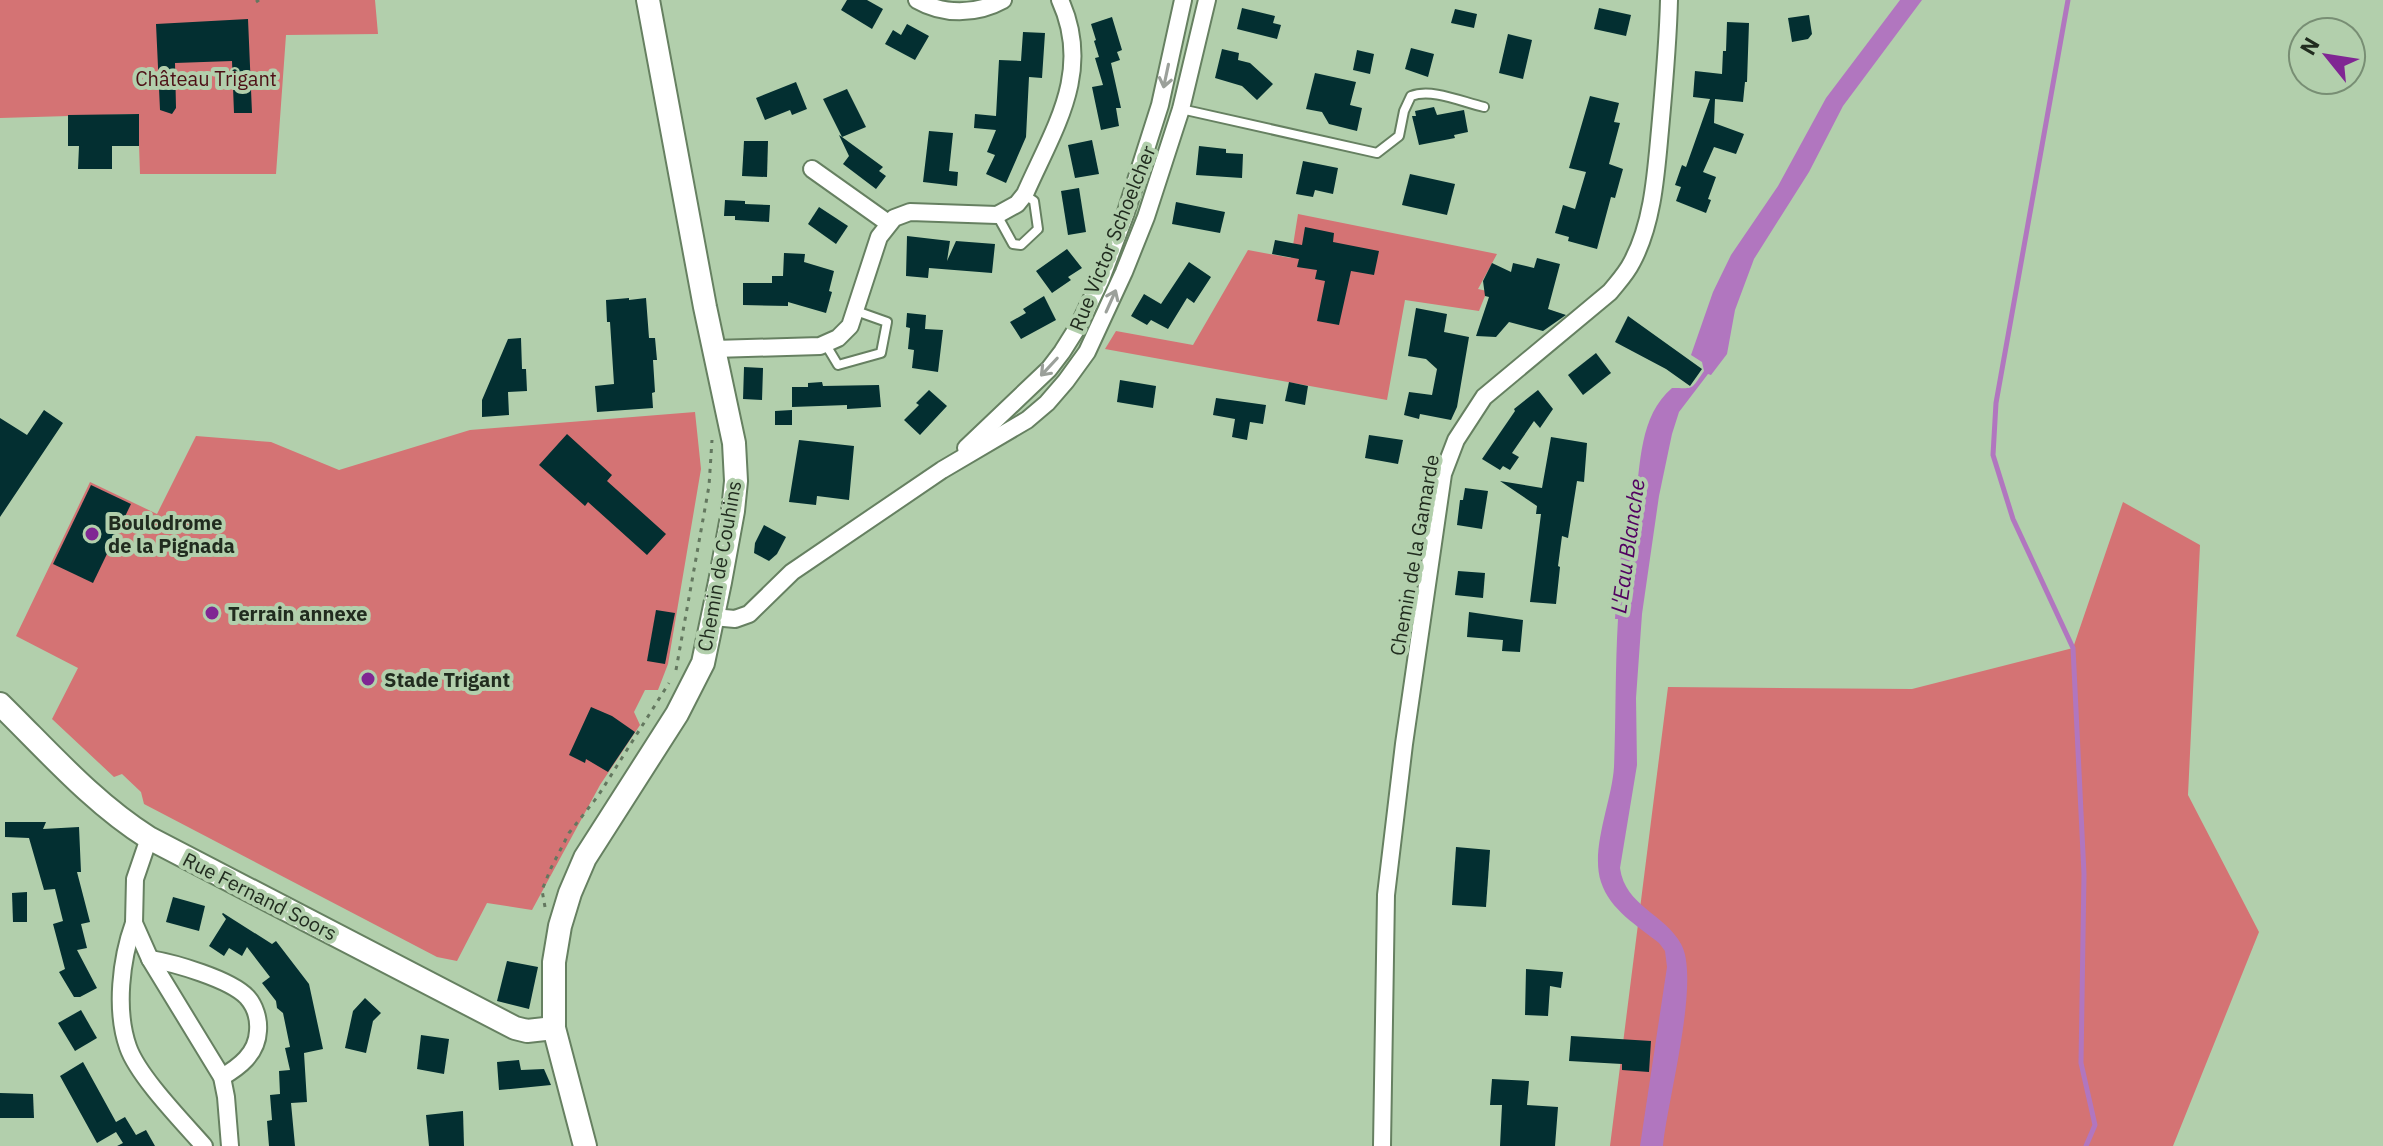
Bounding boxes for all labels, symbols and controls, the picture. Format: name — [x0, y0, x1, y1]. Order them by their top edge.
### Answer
north arrow — [2287, 16, 2367, 96]
text: N — [2293, 32, 2326, 60]
one-way arrow — [1158, 63, 1173, 89]
park label: Château Trigant — [135, 65, 277, 92]
street label: Rue Victor Schoelcher — [1062, 141, 1162, 335]
one-way arrow — [1104, 289, 1119, 313]
one-way arrow — [1040, 357, 1059, 377]
street label: Chemin de la Gamarde — [1383, 452, 1445, 658]
water label: L'Eau Blanche — [1603, 477, 1651, 615]
street label: Chemin de Couhins — [691, 478, 747, 654]
place label: Boulodrome de la Pignada — [108, 509, 235, 559]
marker: Boulodrome de la Pignada — [83, 525, 101, 543]
place label: Terrain annexe — [228, 600, 368, 627]
marker: Terrain annexe — [203, 604, 221, 622]
place label: Stade Trigant — [384, 666, 510, 693]
marker: Stade Trigant — [359, 670, 377, 688]
street label: Rue Fernand Soors — [178, 845, 342, 947]

